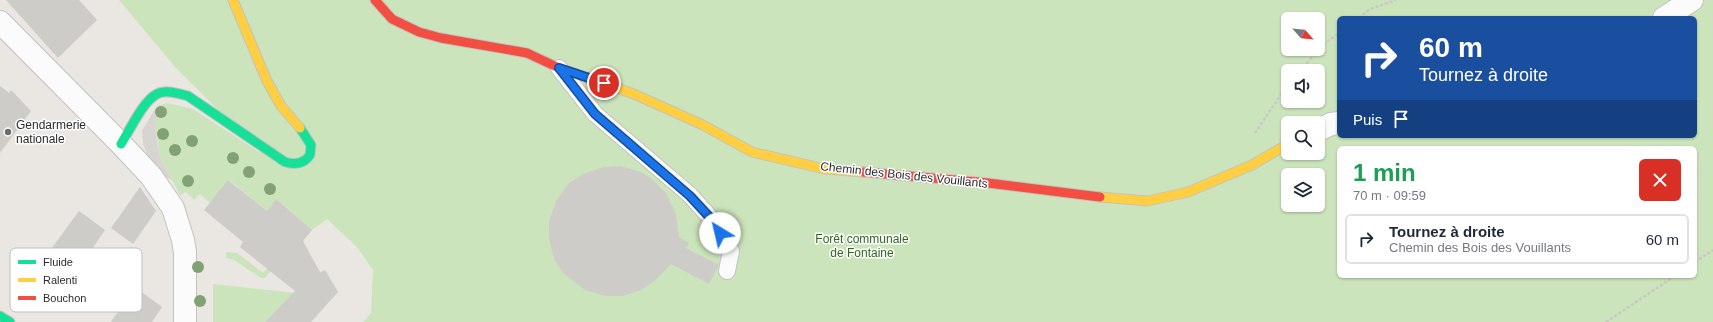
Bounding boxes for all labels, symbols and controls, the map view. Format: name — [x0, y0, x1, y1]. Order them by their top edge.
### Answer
north arrow — [1281, 12, 1325, 56]
map controls — [1281, 12, 1325, 212]
icon: right — [1353, 32, 1405, 84]
text: 60 m — [1419, 32, 1483, 63]
button: sound — [1281, 64, 1325, 108]
text: Tournez à droite — [1419, 65, 1548, 85]
pin — [587, 66, 621, 100]
icon: arrive — [593, 72, 615, 94]
icon: arrive — [1390, 108, 1412, 130]
text: Puis — [1353, 111, 1382, 128]
button: search — [1281, 116, 1325, 160]
place label: Gendarmerie nationale — [16, 118, 86, 146]
marker: Gendarmerie nationale — [3, 127, 13, 137]
street label: Chemin des Bois des Vouillants — [820, 159, 988, 191]
text: 1 min — [1353, 159, 1416, 186]
button: close — [1639, 159, 1681, 201]
button: layers — [1281, 168, 1325, 212]
text: 70 m · 09:59 — [1353, 188, 1426, 203]
position arrow — [699, 212, 741, 254]
text: Tournez à droite — [1389, 223, 1505, 240]
icon: right — [1355, 228, 1377, 250]
text: 60 m — [1646, 231, 1679, 248]
park label: Forêt communale de Fontaine — [815, 232, 909, 260]
text: Chemin des Bois des Vouillants — [1389, 240, 1571, 255]
legend — [10, 248, 142, 312]
text: Fluide — [43, 256, 73, 268]
text: Ralenti — [43, 274, 77, 286]
text: Bouchon — [43, 292, 86, 304]

